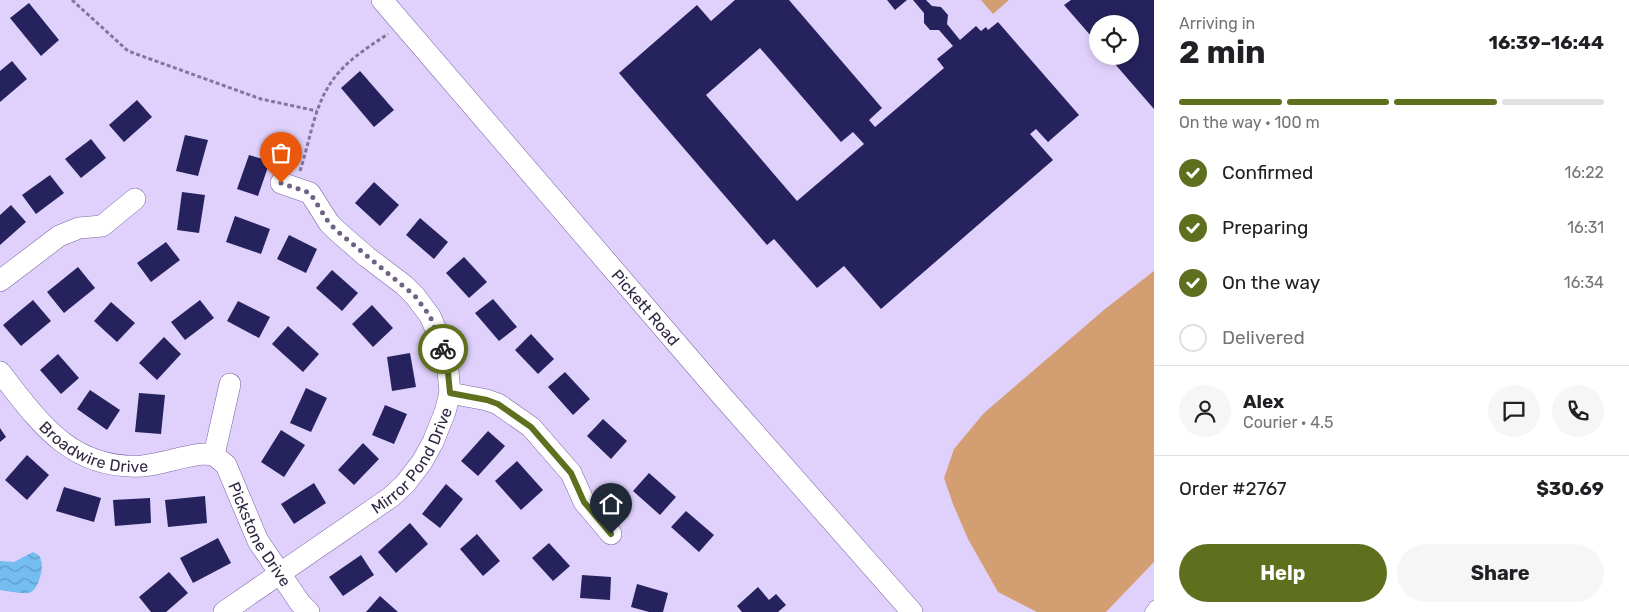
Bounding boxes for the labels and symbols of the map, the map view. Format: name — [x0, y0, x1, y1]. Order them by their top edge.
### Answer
pin — [260, 132, 302, 183]
street label: Pickett Road — [608, 265, 684, 349]
courier — [418, 324, 468, 374]
street label: Mirror Pond Drive — [367, 404, 455, 517]
street label: Broadwire Drive — [36, 417, 149, 476]
street label: Pickstone Drive — [225, 479, 295, 590]
pin — [590, 483, 632, 534]

